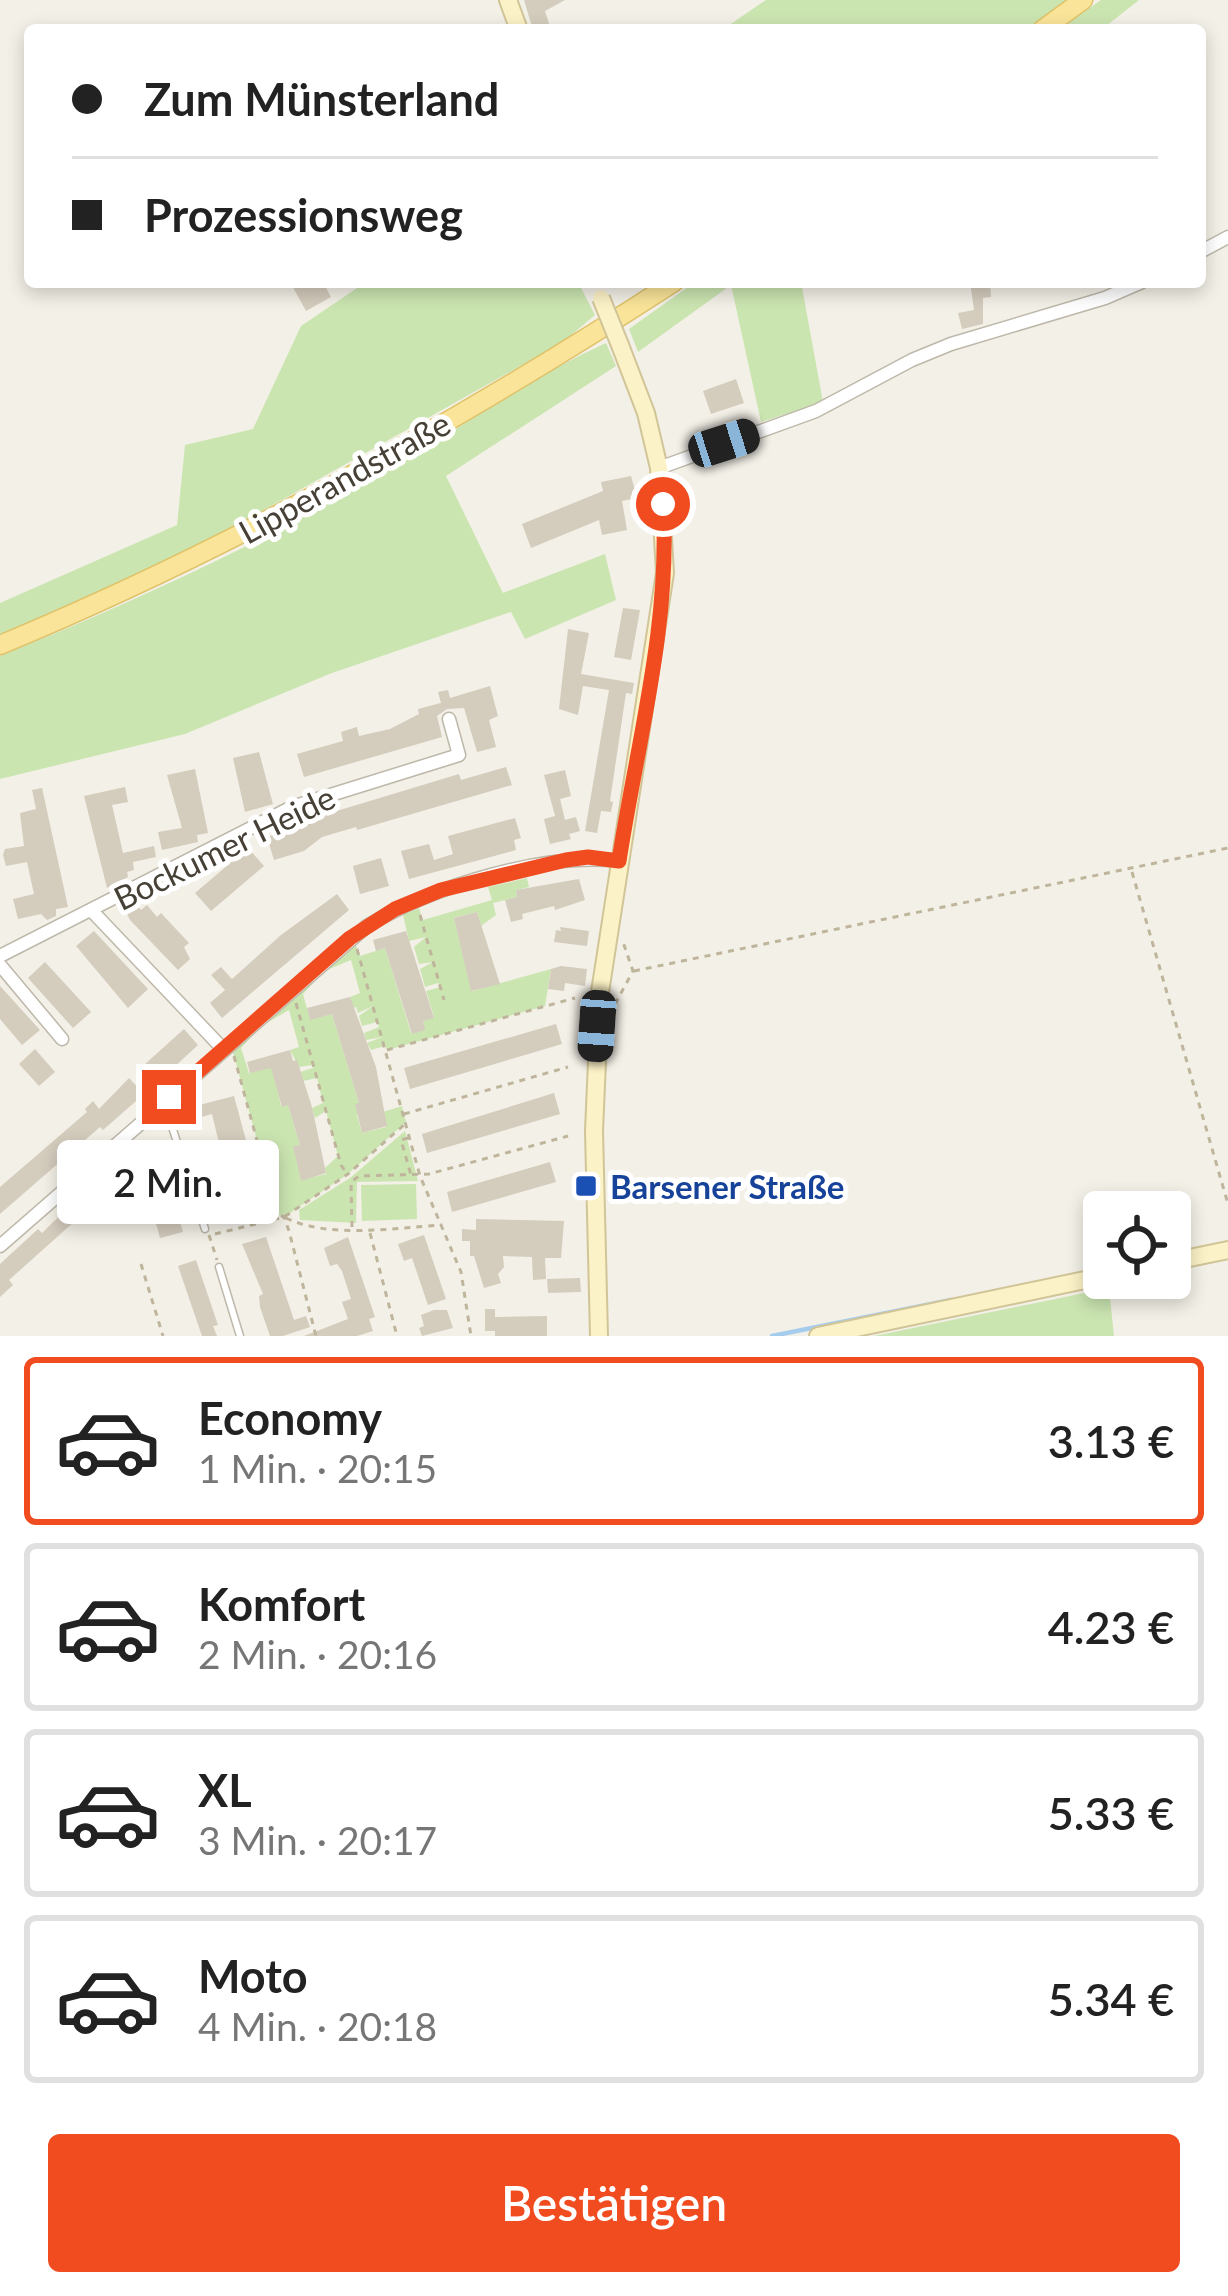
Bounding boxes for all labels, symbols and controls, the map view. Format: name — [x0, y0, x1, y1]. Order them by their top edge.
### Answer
text: Zum Münsterland — [144, 72, 499, 126]
text: Prozessionsweg — [144, 188, 463, 242]
street label: Lipperandstraße — [231, 403, 457, 551]
car — [684, 415, 764, 471]
route start — [636, 477, 690, 531]
street label: Bockumer Heide — [107, 776, 341, 918]
car — [577, 989, 617, 1063]
route end — [142, 1070, 196, 1124]
callout: 2 Min. — [58, 1139, 280, 1223]
text: 2 Min. — [113, 1159, 223, 1205]
place label: Barsener Straße — [610, 1166, 844, 1206]
marker: Barsener Straße — [573, 1173, 599, 1199]
map controls — [1083, 1191, 1191, 1299]
button: locate — [1083, 1191, 1191, 1299]
icon: car — [54, 1387, 162, 1495]
text: Economy — [198, 1391, 382, 1445]
text: 3.13 € — [1048, 1414, 1174, 1468]
text: 1 Min. · 20:15 — [198, 1445, 437, 1491]
icon: car — [54, 1573, 162, 1681]
text: Komfort — [198, 1577, 365, 1631]
text: 4.23 € — [1048, 1600, 1174, 1654]
text: 2 Min. · 20:16 — [198, 1631, 437, 1677]
icon: car — [54, 1759, 162, 1867]
text: XL — [198, 1763, 252, 1817]
text: 5.33 € — [1048, 1786, 1174, 1840]
text: 3 Min. · 20:17 — [198, 1817, 437, 1863]
icon: car — [54, 1945, 162, 2053]
text: Moto — [198, 1949, 308, 2003]
text: 5.34 € — [1048, 1972, 1174, 2026]
text: 4 Min. · 20:18 — [198, 2003, 437, 2049]
button: Bestätigen — [48, 2134, 1180, 2272]

